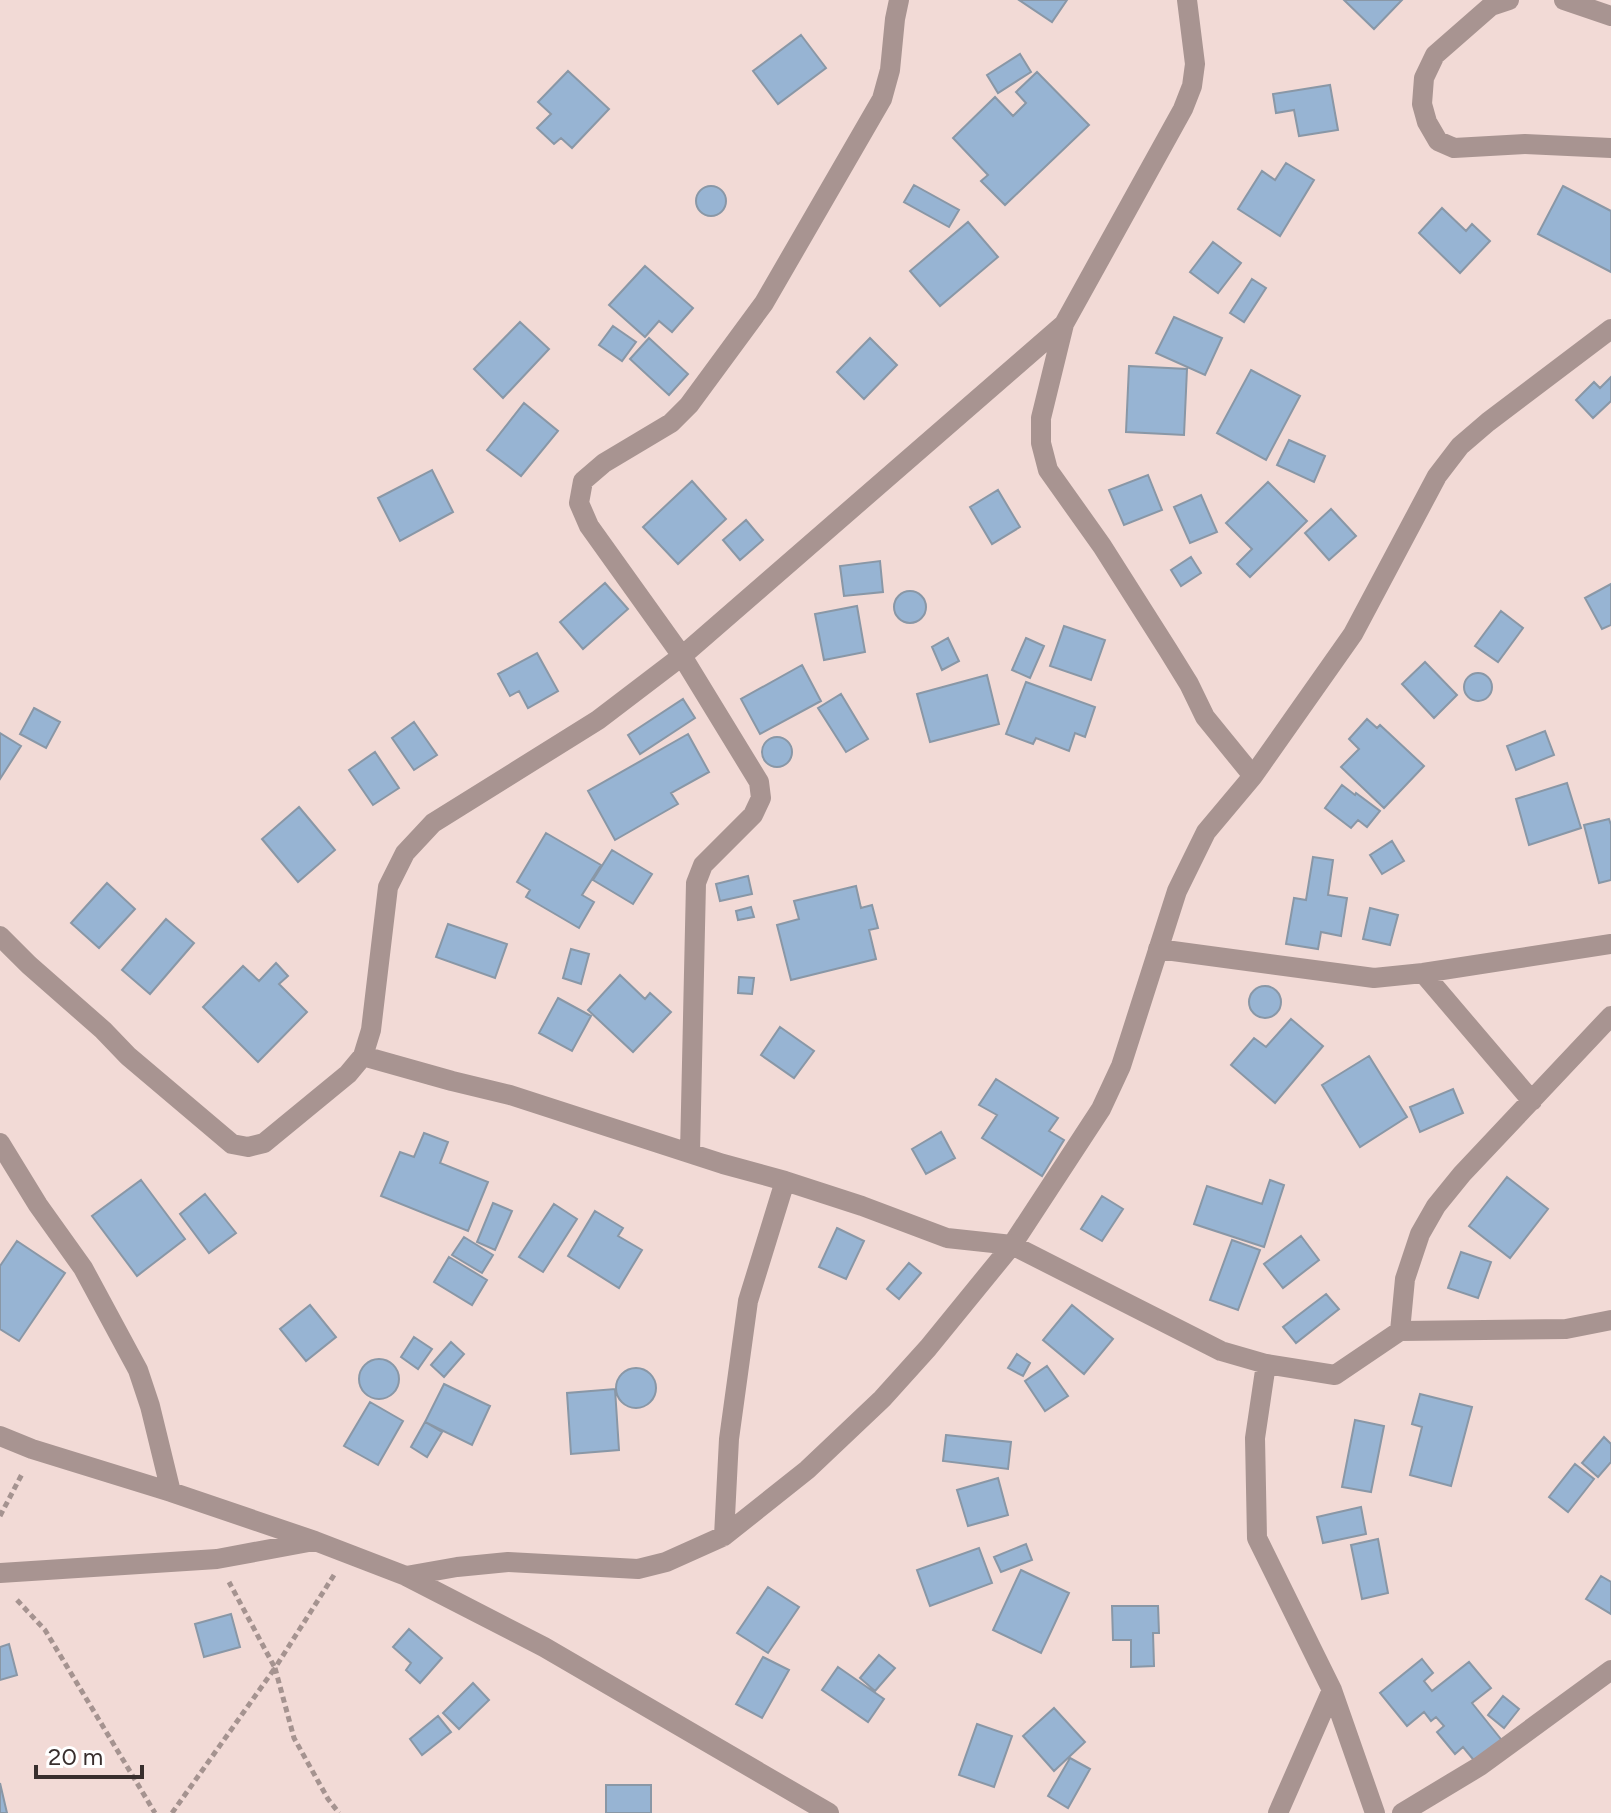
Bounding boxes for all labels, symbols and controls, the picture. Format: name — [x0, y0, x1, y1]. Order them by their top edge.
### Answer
scale bar — [36, 1729, 142, 1779]
text: 20 m — [48, 1742, 103, 1771]

